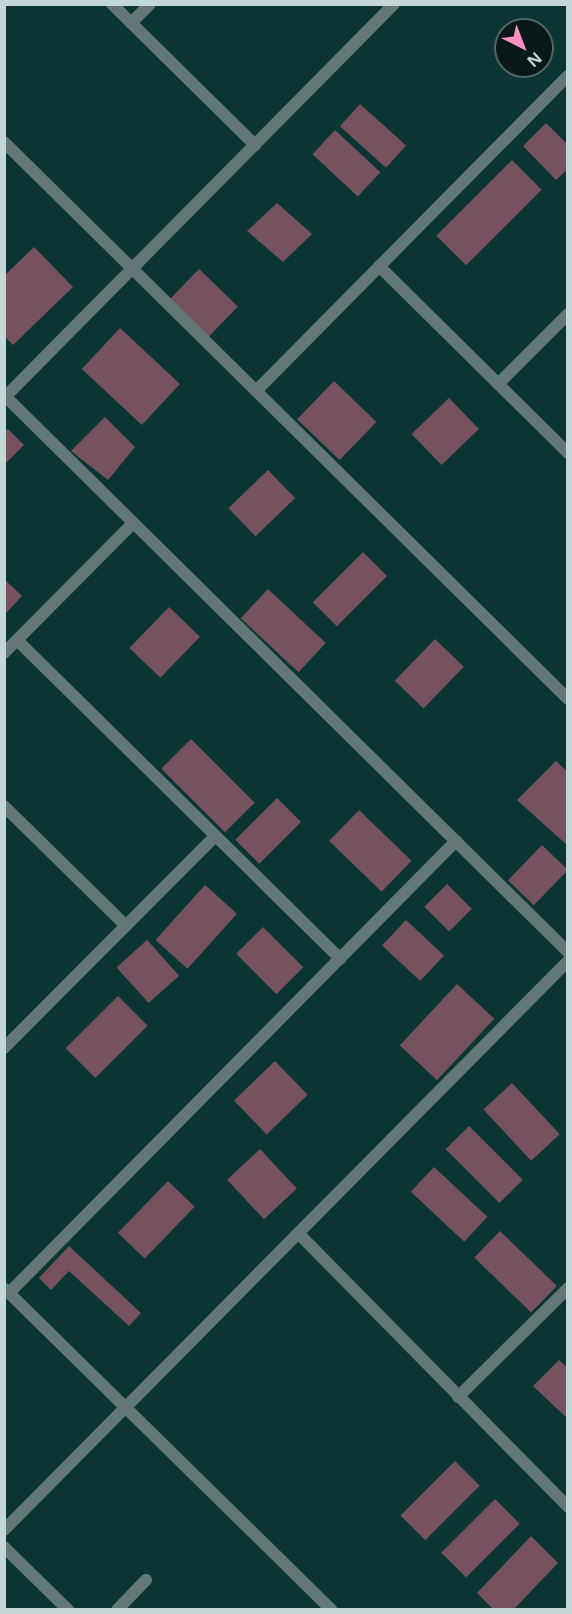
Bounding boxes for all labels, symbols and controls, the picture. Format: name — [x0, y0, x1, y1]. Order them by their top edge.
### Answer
north arrow — [494, 18, 554, 78]
text: N — [523, 47, 547, 72]

